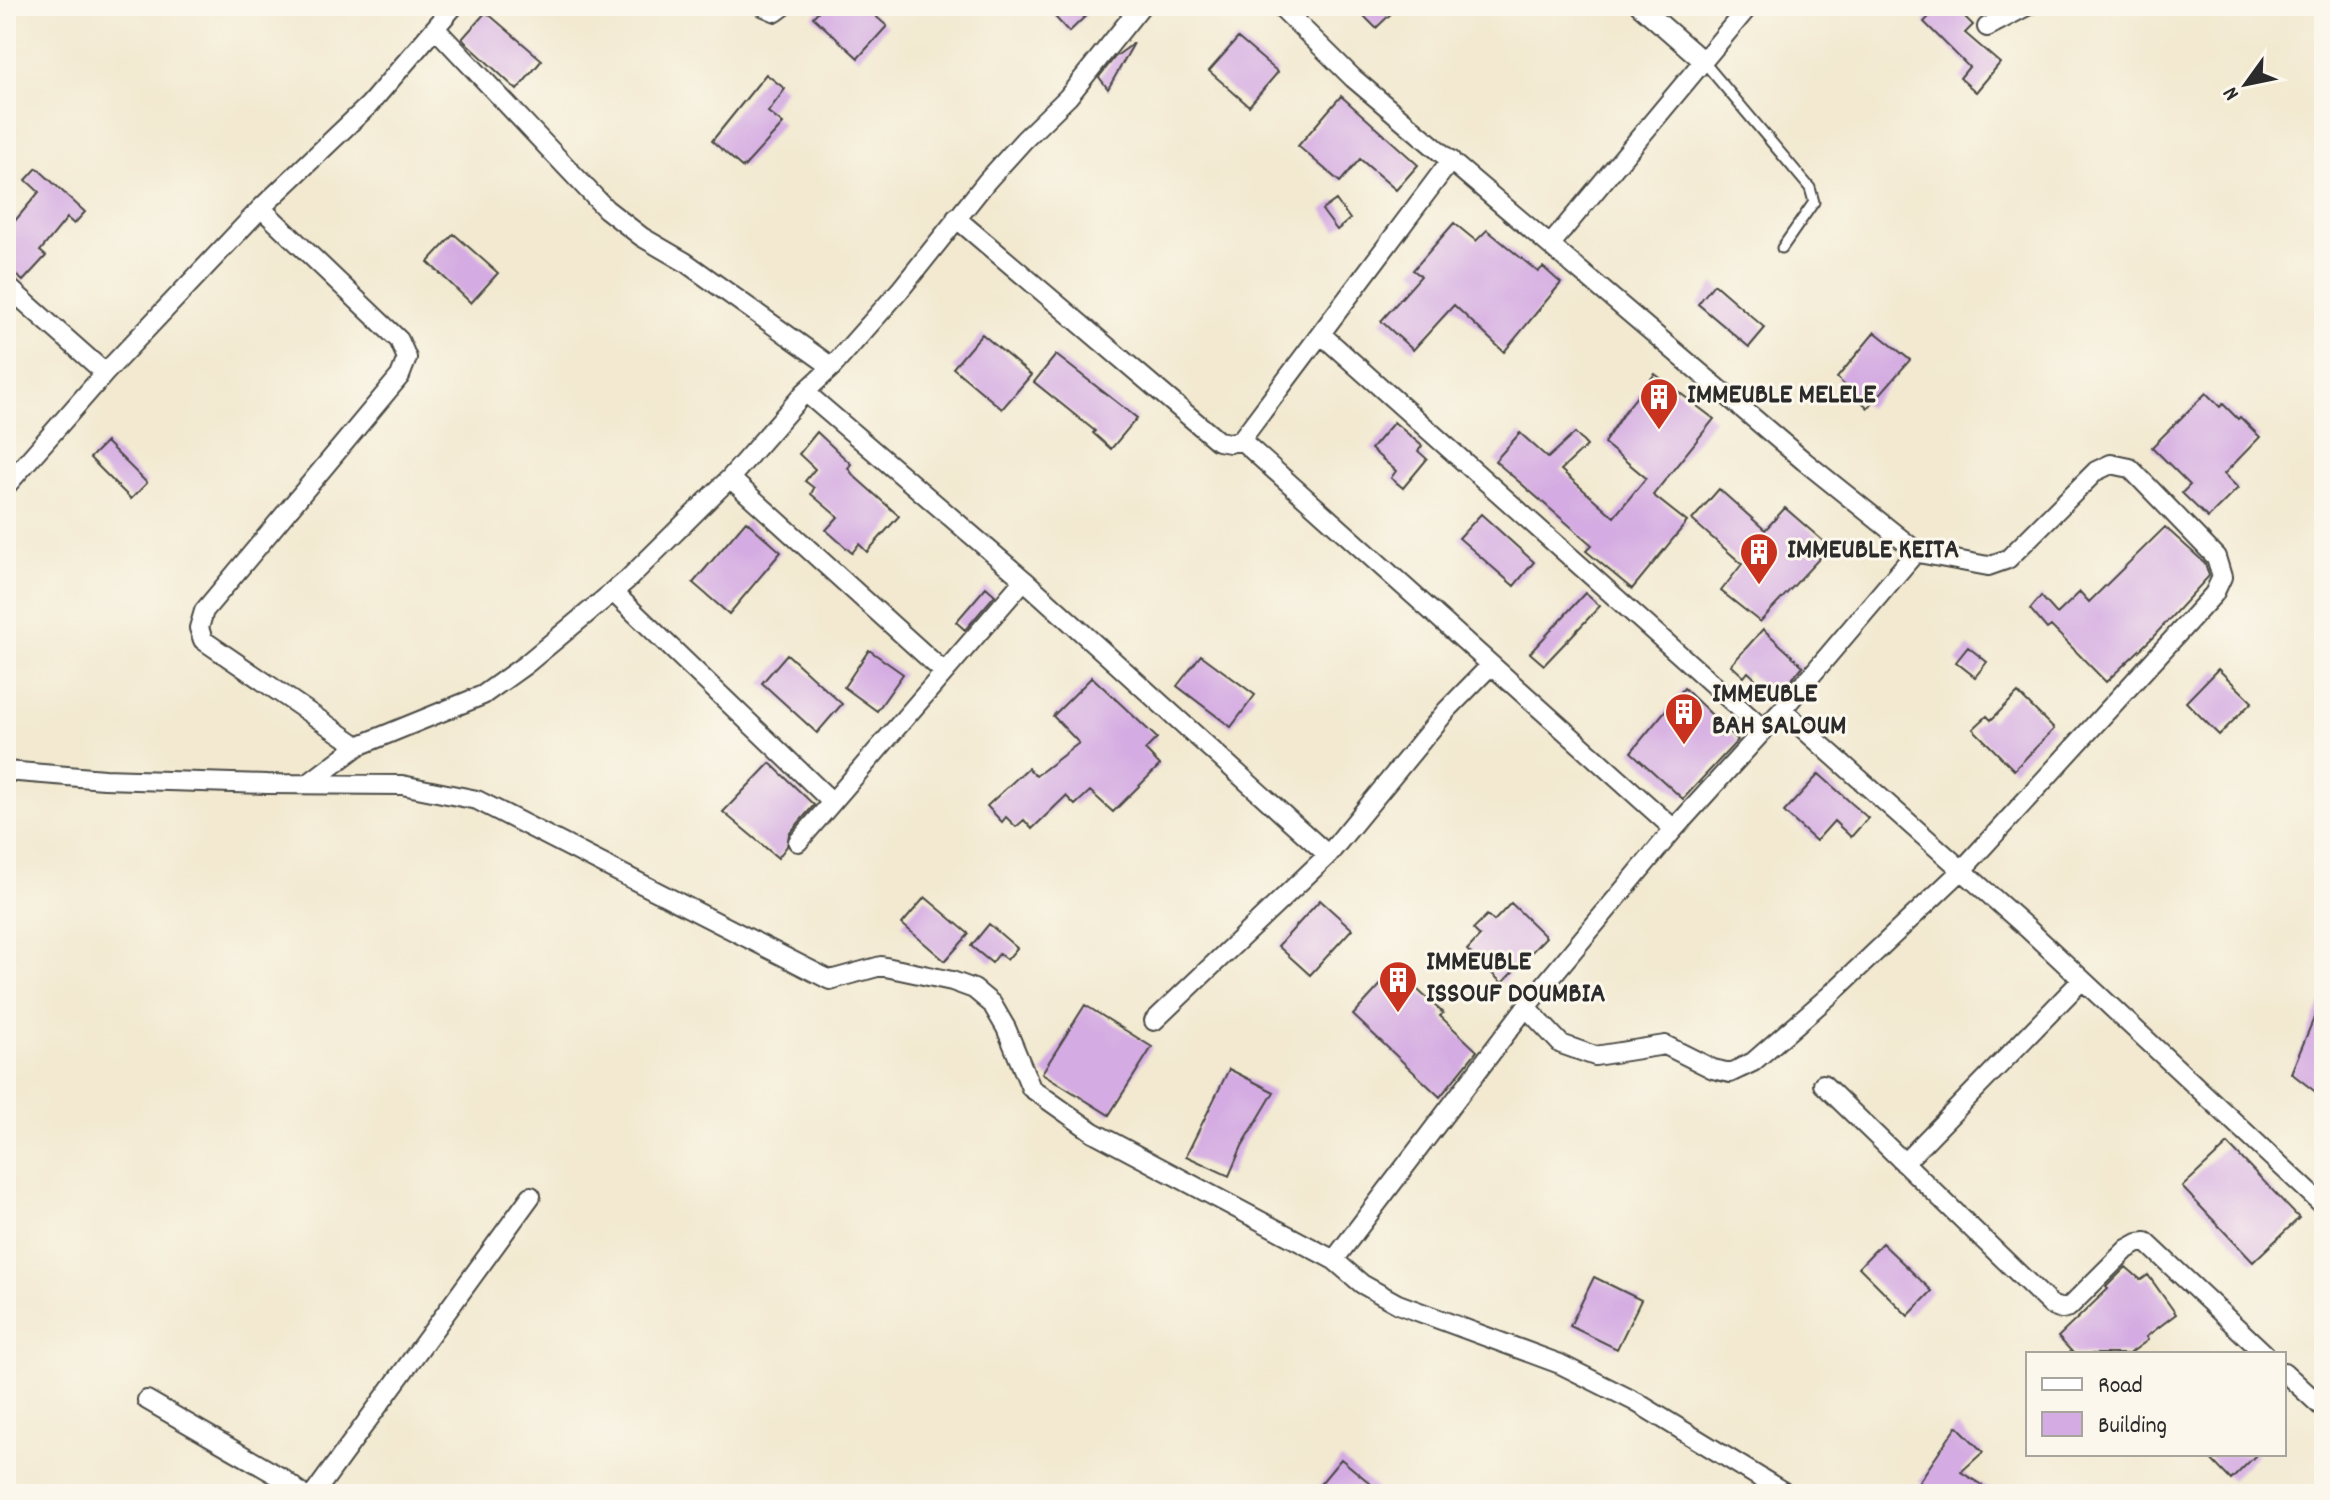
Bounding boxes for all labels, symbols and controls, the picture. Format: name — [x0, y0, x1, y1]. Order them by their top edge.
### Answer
north arrow — [2206, 44, 2286, 124]
text: N — [2216, 80, 2248, 106]
building icon: IMMEUBLE MELELE — [1638, 376, 1680, 431]
place label: IMMEUBLE MELELE — [1687, 377, 1876, 417]
building icon: IMMEUBLE KEITA — [1738, 531, 1780, 586]
place label: IMMEUBLE KEITA — [1787, 532, 1959, 572]
place label: IMMEUBLE BAH SALOUM — [1712, 676, 1846, 748]
building icon: IMMEUBLE BAH SALOUM — [1663, 691, 1705, 746]
place label: IMMEUBLE ISSOUF DOUMBIA — [1426, 944, 1606, 1016]
building icon: IMMEUBLE ISSOUF DOUMBIA — [1377, 959, 1419, 1014]
legend — [2026, 1352, 2286, 1456]
text: Road — [2098, 1370, 2143, 1404]
text: Building — [2098, 1410, 2167, 1444]

